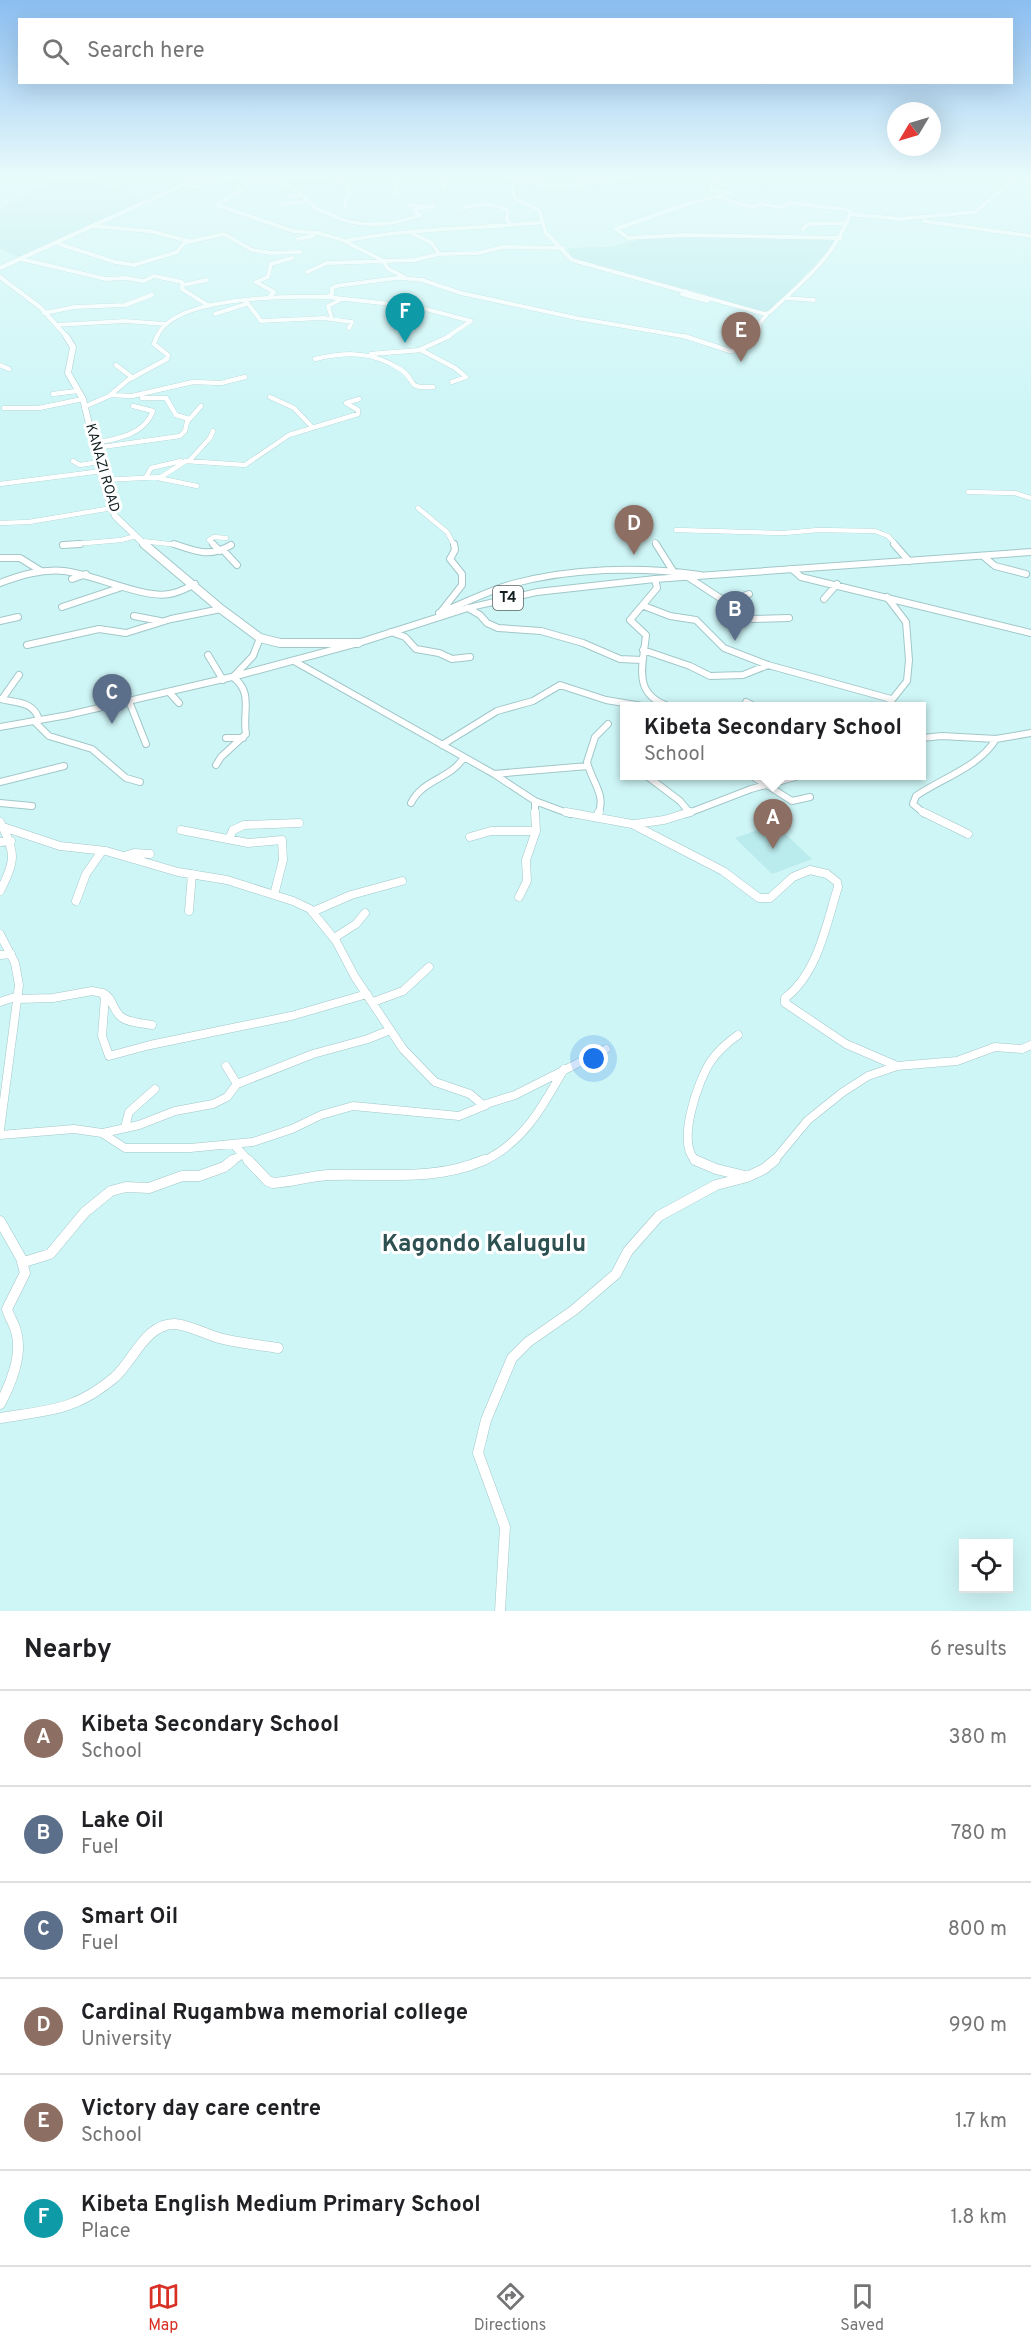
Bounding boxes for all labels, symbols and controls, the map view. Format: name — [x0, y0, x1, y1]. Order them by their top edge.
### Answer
search box — [18, 18, 1013, 84]
icon: search — [39, 35, 72, 68]
text: Search here — [87, 38, 205, 65]
north arrow — [887, 102, 941, 156]
pin: F — [386, 294, 424, 343]
pin: E — [722, 312, 760, 362]
street label: KANAZI ROAD — [81, 422, 123, 514]
pin: D — [614, 506, 654, 555]
road number: T4 — [493, 586, 523, 610]
pin: B — [716, 592, 754, 641]
pin: C — [92, 674, 132, 724]
popup — [620, 702, 926, 780]
text: Kibeta Secondary School — [644, 715, 902, 742]
text: School — [644, 742, 705, 768]
pin: A — [754, 800, 792, 849]
your location — [579, 1044, 608, 1073]
district label: Kagondo Kalugulu — [382, 1230, 586, 1260]
map controls — [959, 1539, 1013, 1593]
button: locate — [959, 1539, 1013, 1593]
text: Nearby — [24, 1634, 112, 1667]
text: 6 results — [930, 1637, 1007, 1663]
text: Kibeta Secondary School — [81, 1712, 339, 1739]
text: A — [36, 1725, 51, 1751]
text: 380 m — [948, 1725, 1007, 1751]
text: School — [81, 1739, 142, 1765]
text: Lake Oil — [81, 1808, 164, 1835]
text: B — [37, 1821, 50, 1847]
text: 780 m — [951, 1821, 1007, 1847]
text: Fuel — [81, 1835, 119, 1861]
text: Smart Oil — [81, 1904, 178, 1931]
text: C — [37, 1917, 50, 1943]
text: 800 m — [948, 1917, 1007, 1943]
text: Fuel — [81, 1931, 119, 1957]
text: Cardinal Rugambwa memorial college — [81, 2000, 468, 2027]
text: D — [36, 2013, 51, 2039]
text: 990 m — [949, 2013, 1007, 2039]
text: University — [81, 2027, 172, 2053]
text: Victory day care centre — [81, 2096, 321, 2123]
text: E — [37, 2109, 50, 2135]
text: 1.7 km — [955, 2109, 1007, 2135]
text: School — [81, 2123, 142, 2149]
text: Kibeta English Medium Primary School — [81, 2192, 481, 2219]
text: F — [38, 2205, 49, 2231]
text: 1.8 km — [951, 2205, 1007, 2231]
text: Place — [81, 2219, 131, 2245]
tab: Map — [147, 2280, 180, 2336]
tab: Directions — [474, 2280, 546, 2336]
tab: Saved — [840, 2280, 884, 2336]

